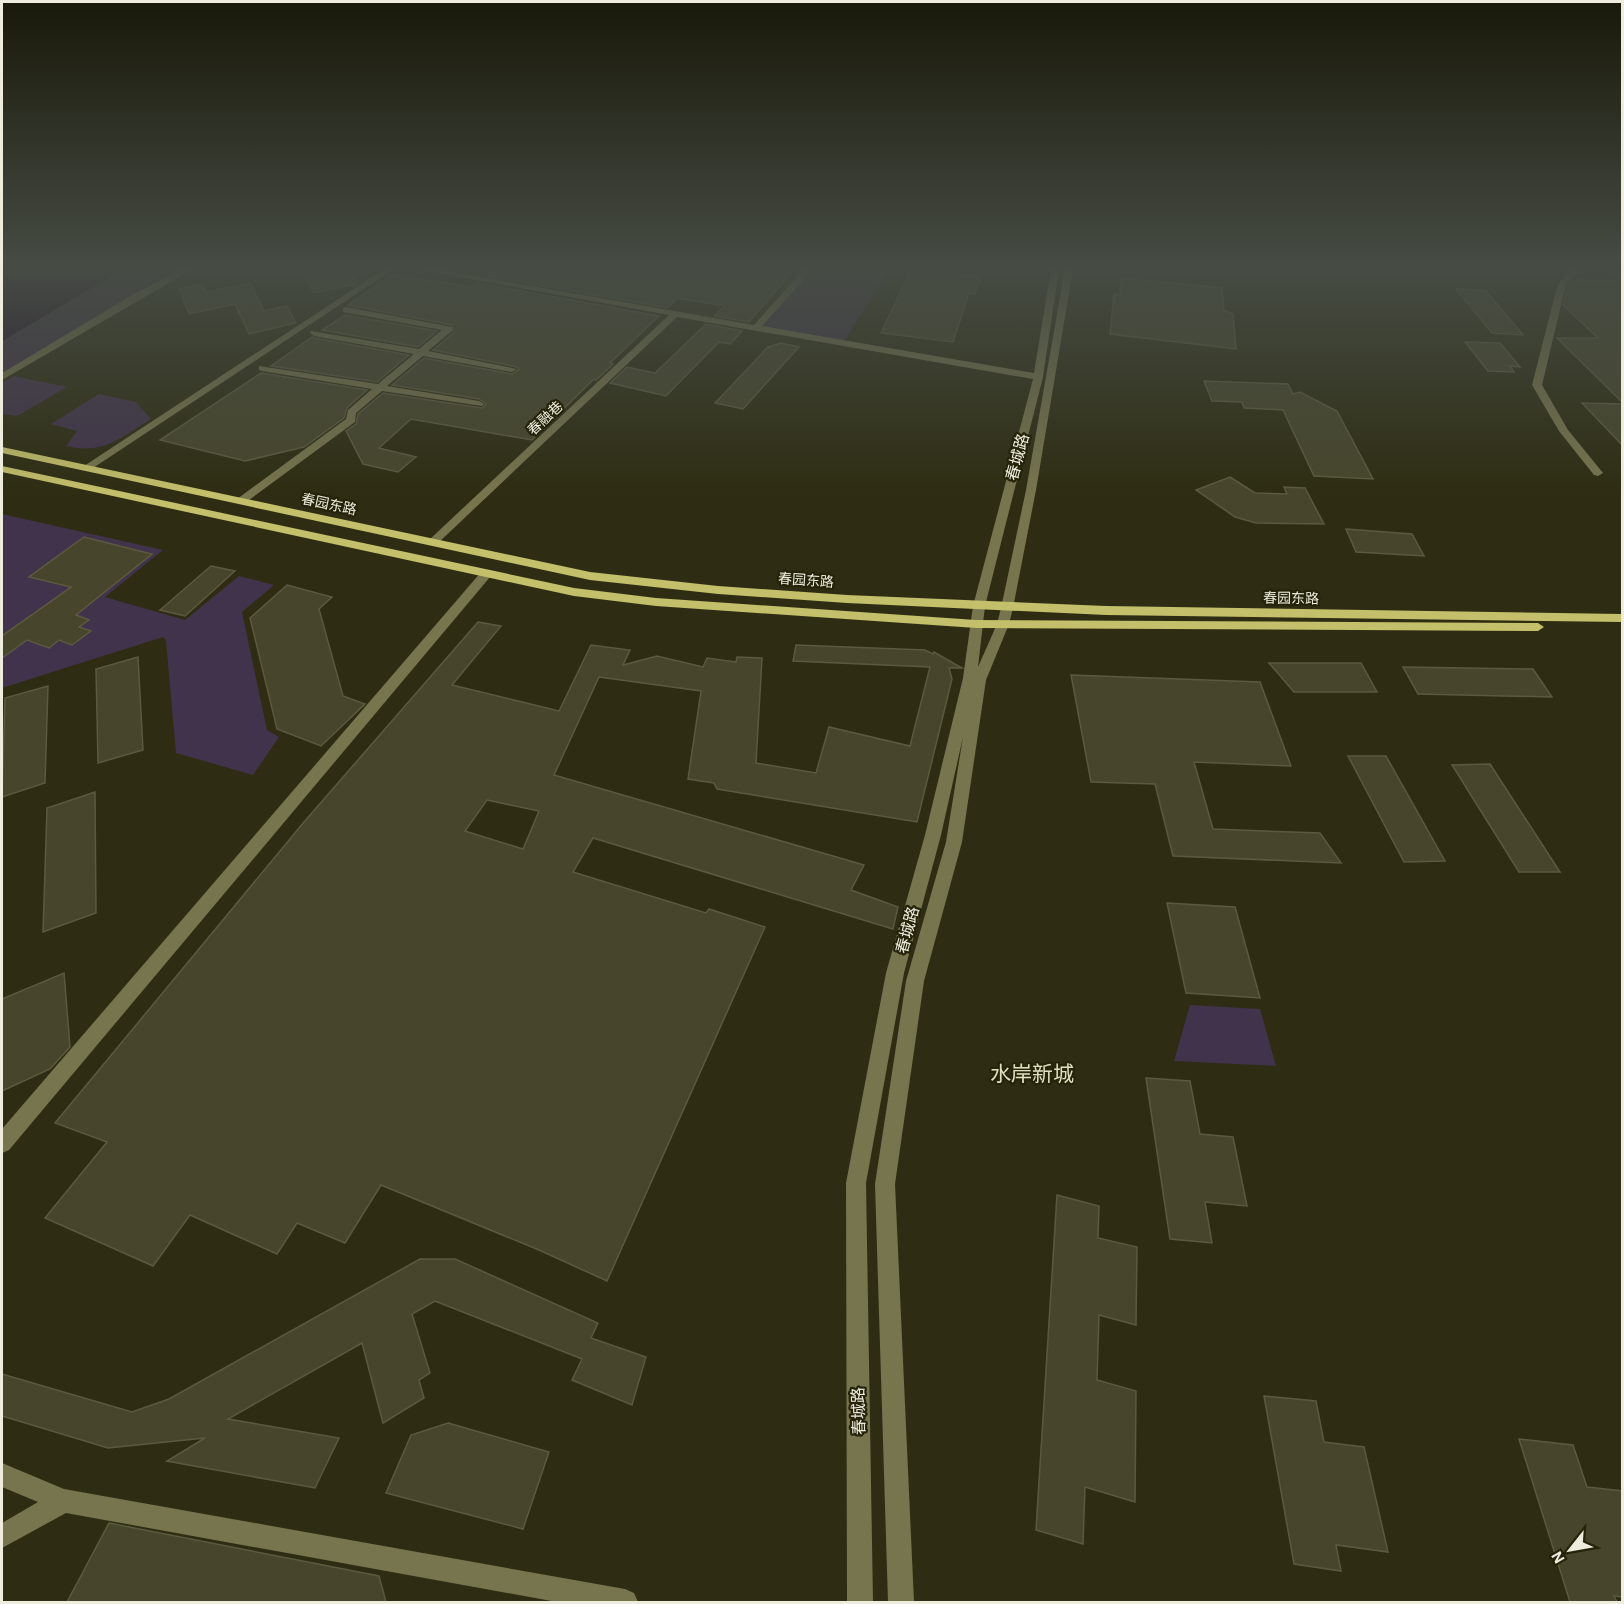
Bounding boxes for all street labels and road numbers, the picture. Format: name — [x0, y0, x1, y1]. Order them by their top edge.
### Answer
street label: 春融巷 — [525, 399, 566, 438]
street label: 春城路 — [1003, 432, 1032, 483]
street label: 春园东路 — [300, 491, 358, 518]
street label: 春园东路 — [778, 571, 834, 590]
street label: 春园东路 — [1263, 591, 1319, 606]
street label: 春城路 — [893, 905, 922, 956]
street label: 春城路 — [850, 1387, 867, 1435]

